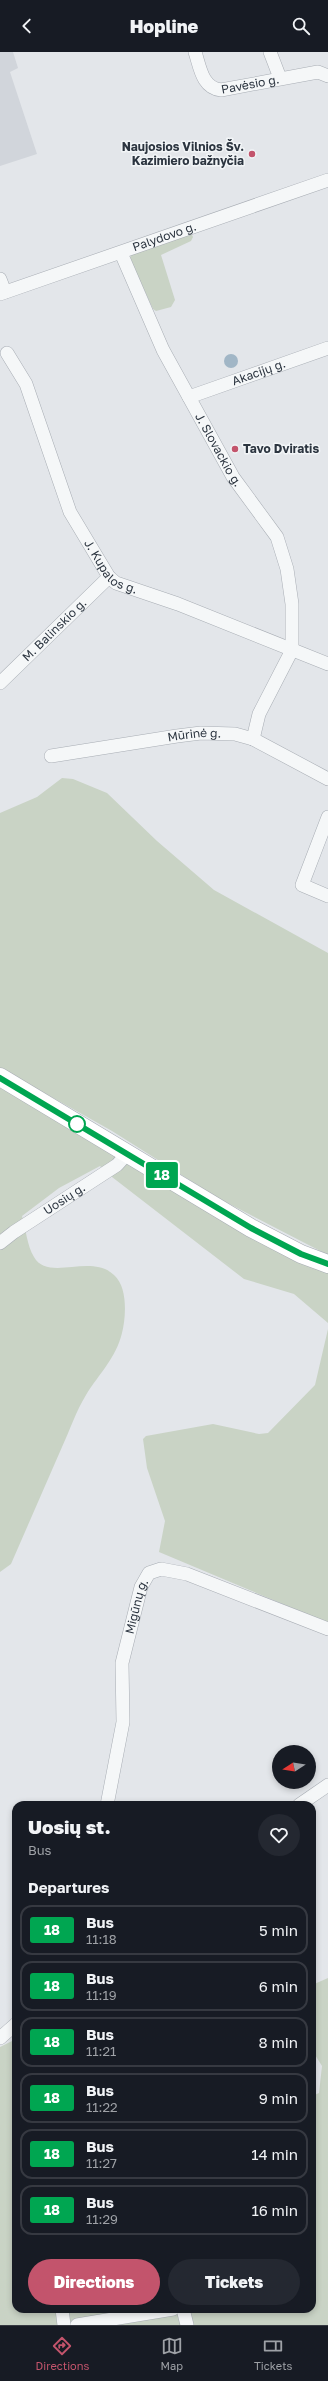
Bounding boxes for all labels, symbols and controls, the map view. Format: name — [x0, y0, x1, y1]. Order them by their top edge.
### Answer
icon: back — [16, 15, 38, 37]
text: Hopline — [130, 15, 198, 37]
icon: search — [290, 15, 312, 37]
street label: Pavėsio g. — [220, 71, 280, 97]
place label: Naujosios Vilnios Šv. Kazimiero bažnyčia — [122, 139, 244, 168]
marker: Naujosios Vilnios Šv. Kazimiero bažnyčia — [247, 149, 257, 159]
street label: Palydovo g. — [130, 218, 198, 254]
street label: Akacijų g. — [230, 356, 287, 388]
street label: J. Slovackio g. — [192, 410, 246, 490]
place label: Tavo Dviratis — [243, 441, 319, 456]
marker: Tavo Dviratis — [230, 444, 240, 454]
street label: J. Kupalos g. — [81, 537, 140, 597]
street label: M. Balinskio g. — [19, 595, 89, 664]
street label: Mūrinė g. — [166, 725, 221, 744]
unlabelled marker — [68, 1115, 86, 1133]
line badge: 18 — [144, 1162, 180, 1188]
text: 18 — [154, 1166, 170, 1183]
street label: Uosių g. — [40, 1180, 88, 1218]
street label: Migūnų g. — [122, 1576, 151, 1636]
north arrow — [272, 1745, 316, 1789]
map controls — [272, 1745, 316, 1789]
button: heart — [258, 1814, 300, 1856]
text: Uosių st. — [28, 1815, 111, 1838]
text: Bus — [28, 1842, 51, 1858]
text: Departures — [28, 1878, 109, 1896]
text: Bus — [86, 1913, 114, 1931]
text: 18 — [44, 1921, 60, 1938]
text: 5 min — [259, 1921, 298, 1939]
text: 11:18 — [86, 1931, 117, 1947]
text: Bus — [86, 1969, 114, 1987]
text: 18 — [44, 1977, 60, 1994]
text: 6 min — [259, 1977, 298, 1995]
text: 11:19 — [86, 1987, 117, 2003]
text: Bus — [86, 2025, 114, 2043]
text: 18 — [44, 2033, 60, 2050]
text: 8 min — [259, 2033, 298, 2051]
text: 11:21 — [86, 2043, 116, 2059]
text: Bus — [86, 2081, 114, 2099]
text: 18 — [44, 2089, 60, 2106]
text: 9 min — [259, 2089, 298, 2107]
text: 11:22 — [86, 2099, 118, 2115]
text: Bus — [86, 2137, 114, 2155]
text: 18 — [44, 2145, 60, 2162]
text: 14 min — [251, 2145, 298, 2163]
text: 11:27 — [86, 2155, 117, 2171]
text: Bus — [86, 2193, 114, 2211]
text: 18 — [44, 2201, 60, 2218]
text: 16 min — [251, 2201, 298, 2219]
text: 11:29 — [86, 2211, 118, 2227]
button: Directions — [28, 2259, 160, 2305]
button: Tickets — [168, 2259, 300, 2305]
tab: Directions — [36, 2335, 89, 2372]
tab: Map — [160, 2335, 183, 2372]
tab: Tickets — [254, 2335, 292, 2372]

